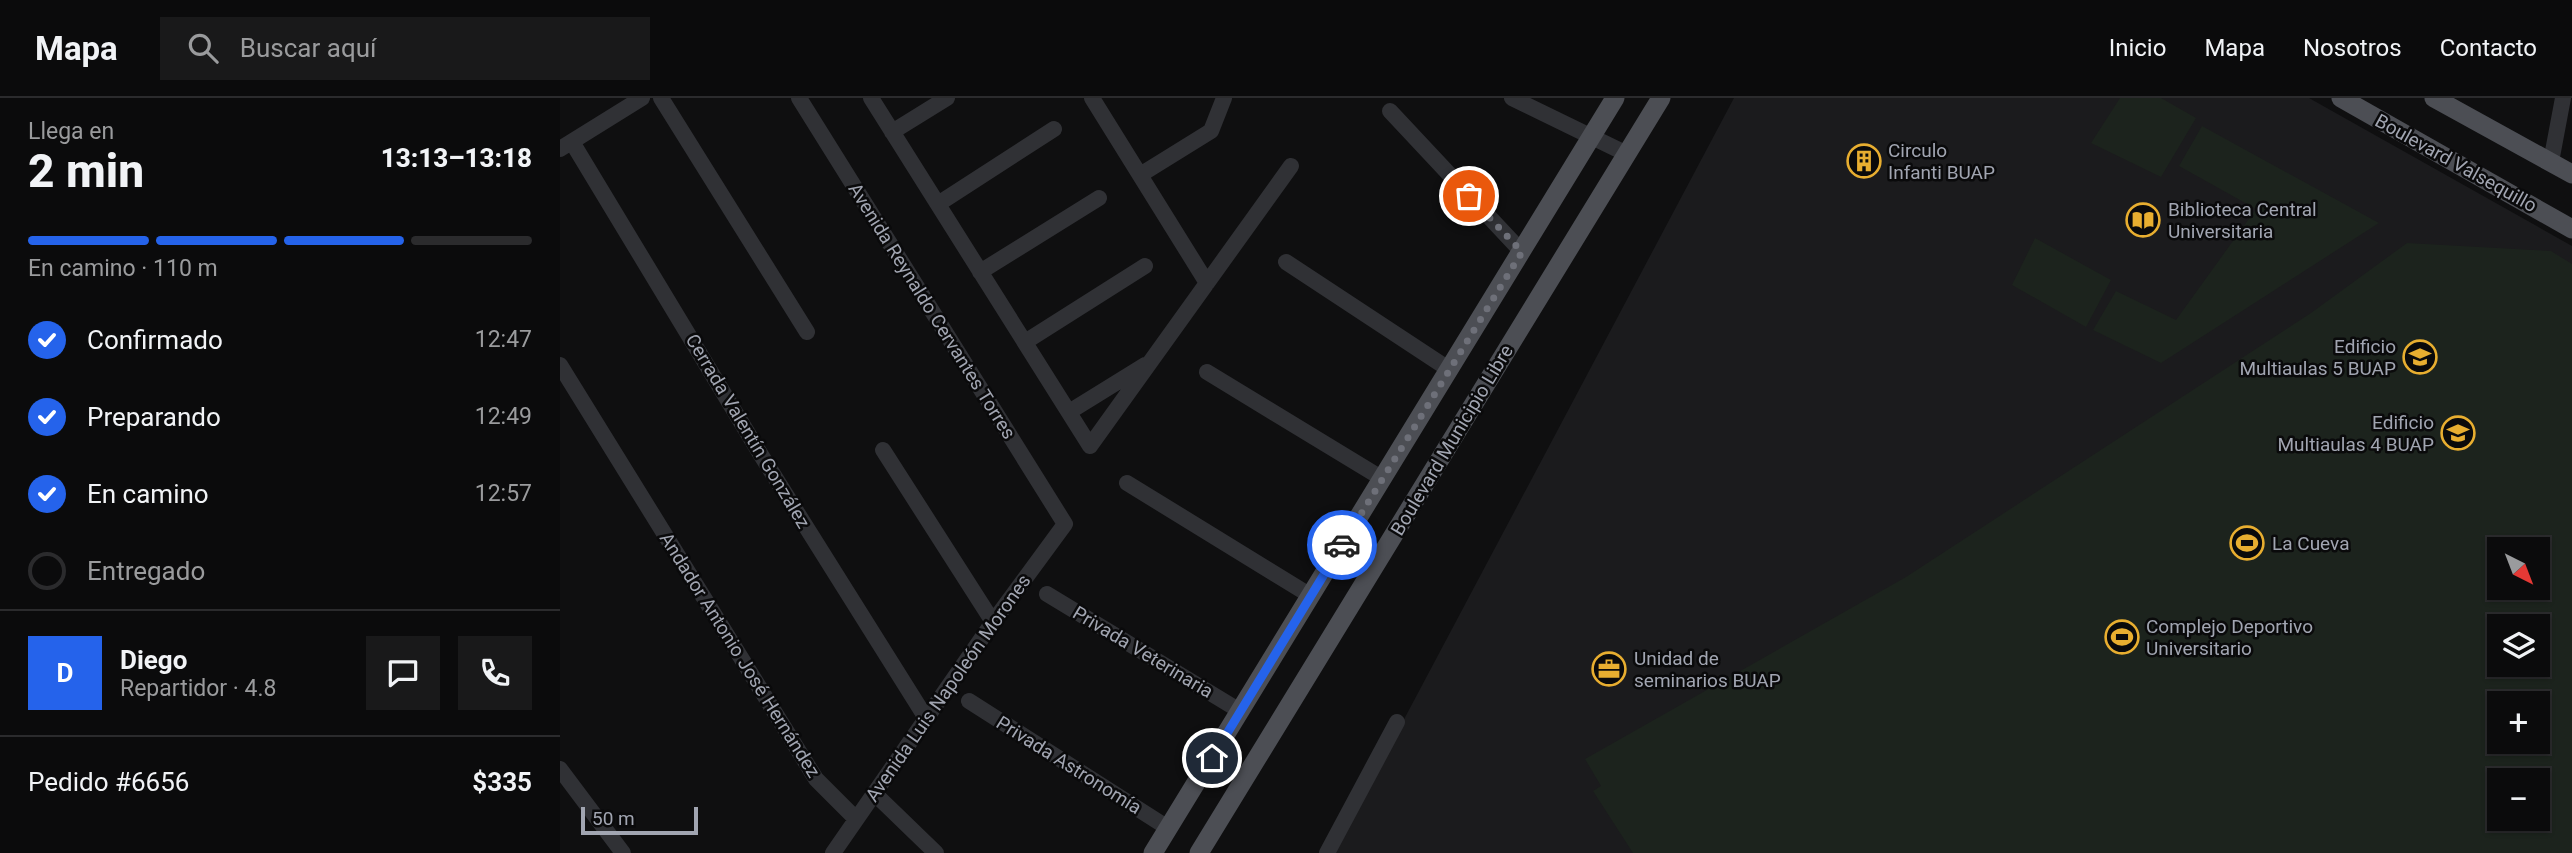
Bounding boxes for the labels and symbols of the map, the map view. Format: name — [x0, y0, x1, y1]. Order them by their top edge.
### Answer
street label: Boulevard Valsequillo — [2371, 109, 2541, 217]
place label: Circulo Infanti BUAP — [1888, 139, 1995, 184]
building icon: Circulo Infanti BUAP — [1845, 142, 1883, 180]
pin — [1439, 166, 1499, 226]
street label: Avenida Reynaldo Cervantes Torres — [843, 179, 1021, 443]
place label: Biblioteca Central Universitaria — [2168, 198, 2317, 243]
library icon: Biblioteca Central Universitaria — [2124, 201, 2162, 239]
street label: Cerrada Valentín González — [681, 330, 815, 532]
place label: Edificio Multiaulas 5 BUAP — [2239, 335, 2396, 380]
school or university icon: Edificio Multiaulas 5 BUAP — [2401, 338, 2439, 376]
street label: Boulevard Municipio Libre — [1386, 341, 1518, 539]
place label: Edificio Multiaulas 4 BUAP — [2277, 411, 2434, 456]
school or university icon: Edificio Multiaulas 4 BUAP — [2439, 414, 2477, 452]
courier — [1307, 510, 1377, 580]
sports icon: La Cueva — [2228, 524, 2266, 562]
street label: Andador Antonio José Hernández — [655, 528, 825, 782]
place label: La Cueva — [2272, 532, 2349, 555]
north arrow — [2487, 537, 2550, 600]
street label: Avenida Luis Napoleón Morones — [860, 570, 1036, 806]
street label: Privada Veterinaria — [1069, 601, 1217, 703]
place label: Complejo Deportivo Universitario — [2146, 615, 2313, 660]
sports icon: Complejo Deportivo Universitario — [2103, 618, 2141, 656]
place label: Unidad de seminarios BUAP — [1634, 647, 1781, 692]
office icon: Unidad de seminarios BUAP — [1590, 650, 1628, 688]
street label: Privada Astronomía — [992, 711, 1146, 819]
pin — [1182, 728, 1242, 788]
scale bar — [581, 804, 698, 836]

